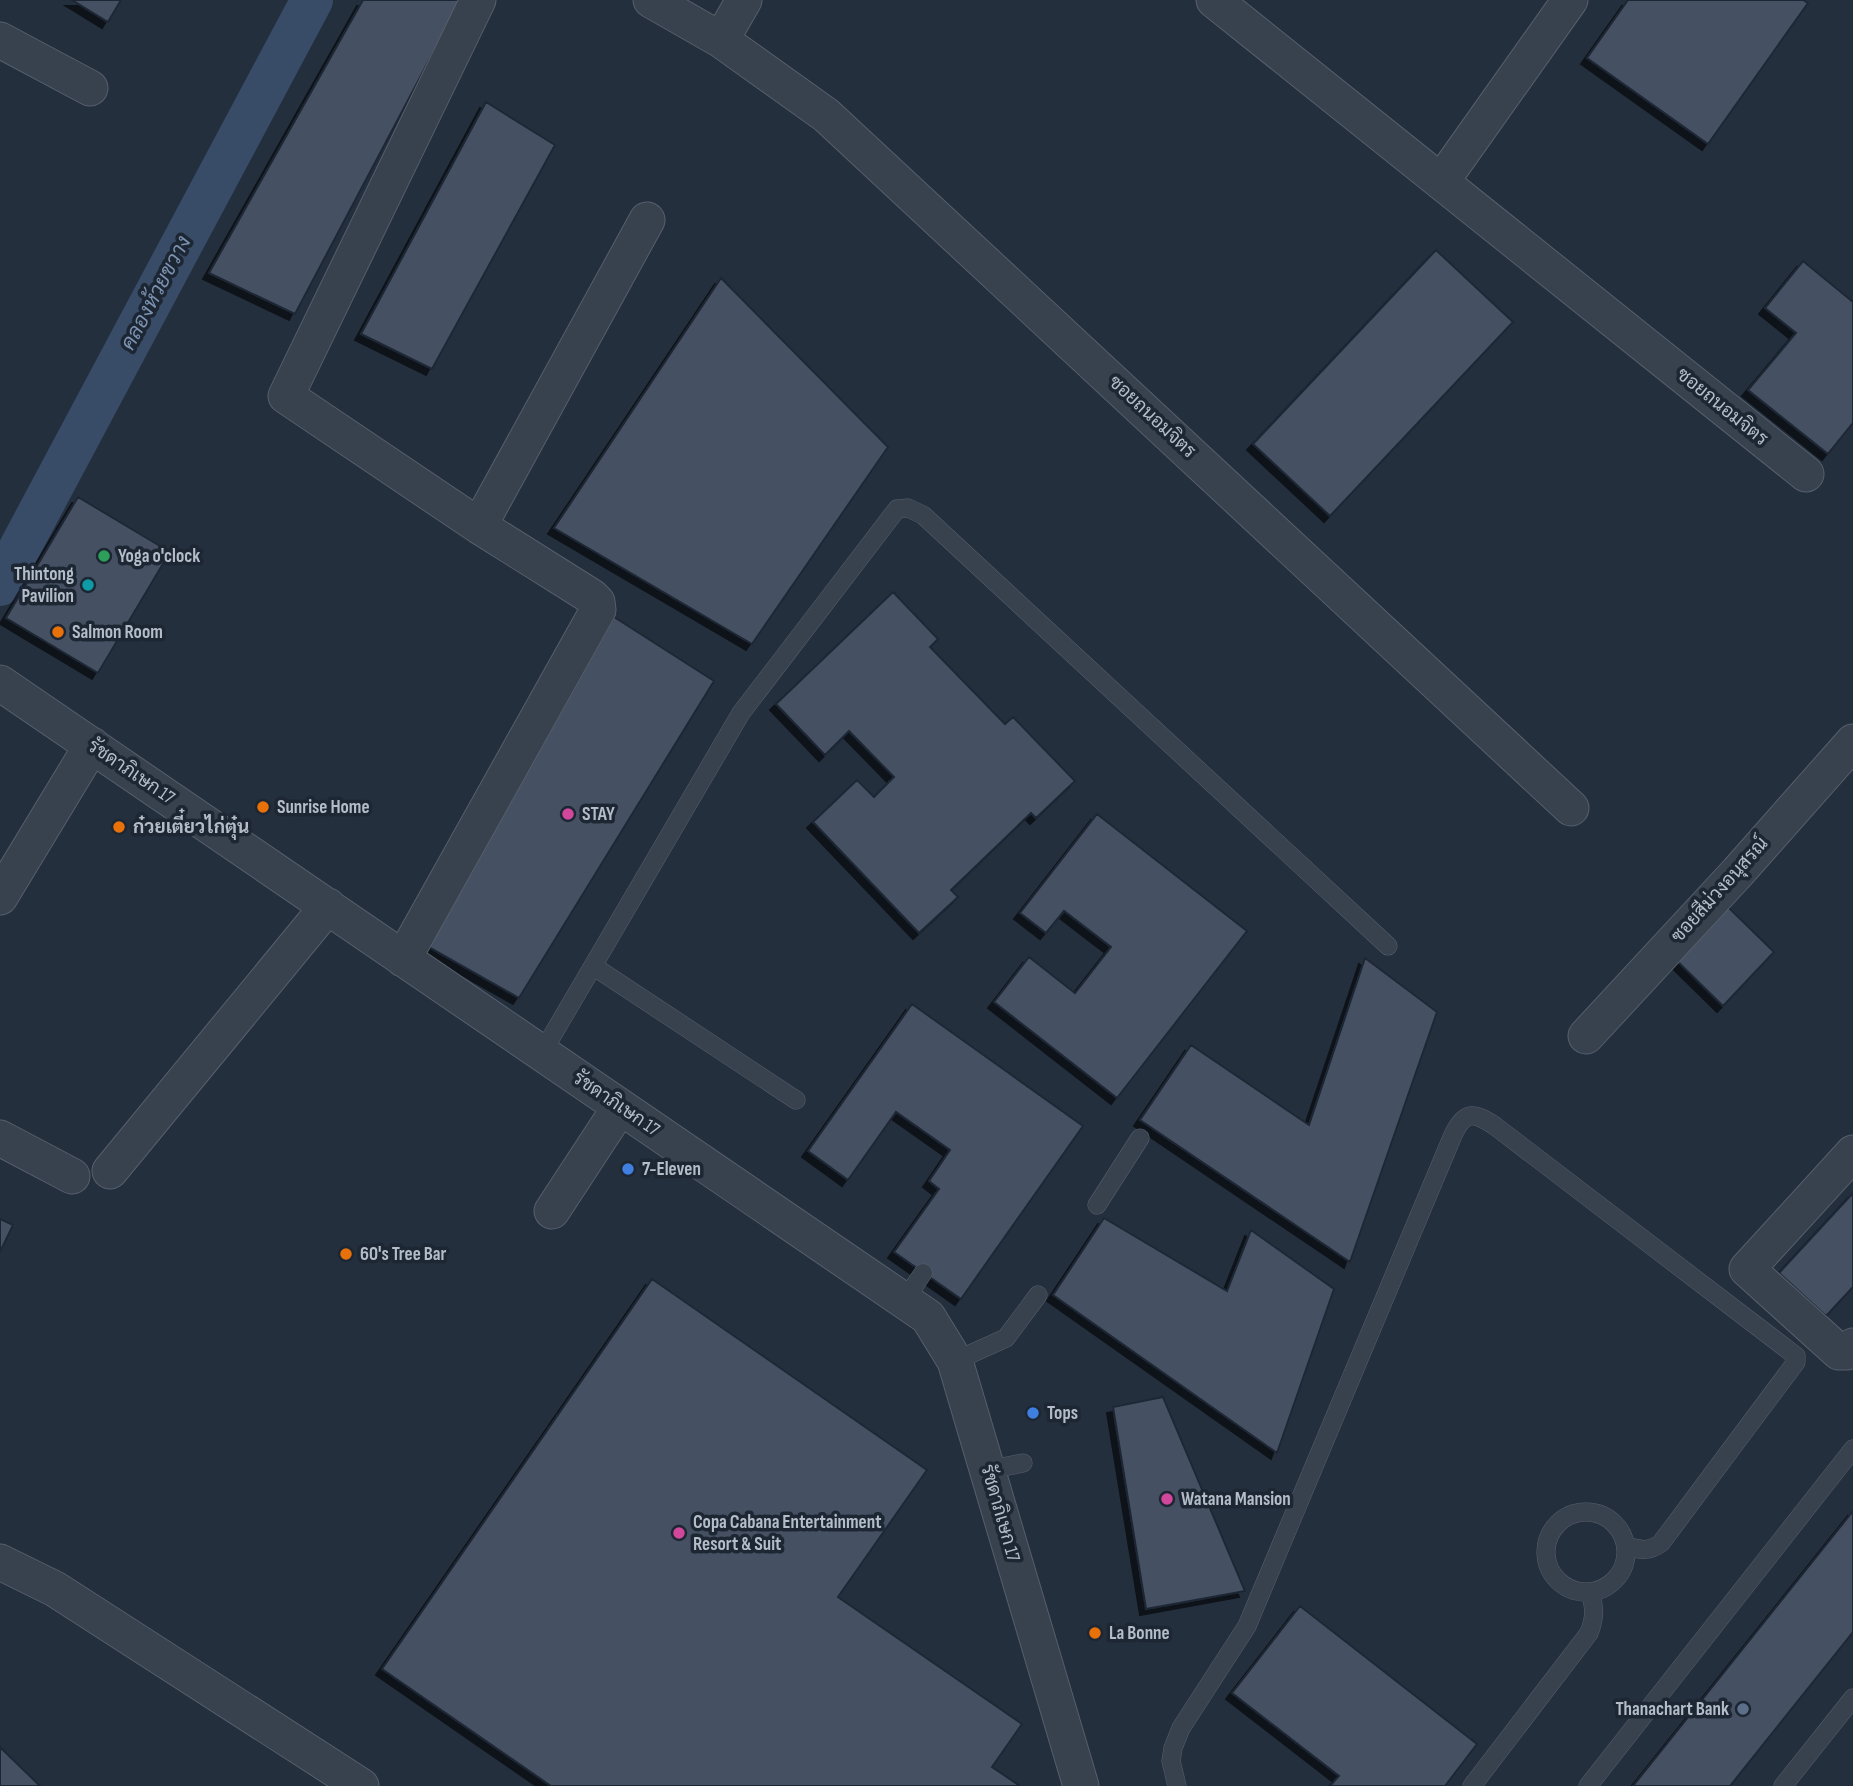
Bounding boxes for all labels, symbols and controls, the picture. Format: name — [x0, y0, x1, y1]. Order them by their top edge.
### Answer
water label: คลองห้วยขวาง — [115, 231, 197, 354]
street label: ซอยถนอมจิตร — [1672, 363, 1772, 451]
street label: ซอยถนอมจิตร — [1104, 371, 1200, 463]
place label: Yoga o'clock — [118, 545, 200, 568]
marker: Yoga o'clock — [96, 548, 112, 564]
place label: Thintong Pavilion — [14, 563, 74, 608]
marker: Thintong Pavilion — [80, 577, 96, 593]
place label: Salmon Room — [72, 621, 163, 644]
marker: Salmon Room — [50, 624, 66, 640]
street label: รัชดาภิเษก 17 — [83, 735, 179, 810]
place label: Sunrise Home — [277, 796, 370, 819]
marker: Sunrise Home — [255, 799, 271, 815]
place label: STAY — [582, 803, 615, 826]
marker: STAY — [560, 806, 576, 822]
place label: ก๋วยเตี๋ยวไก่ตุ๋น — [133, 808, 249, 841]
marker: ก๋วยเตี๋ยวไก่ตุ๋น — [111, 819, 127, 835]
street label: ซอยสีม่วงอนุสรณ์ — [1665, 831, 1773, 947]
street label: รัชดาภิเษก 17 — [568, 1067, 664, 1142]
place label: 7-Eleven — [642, 1158, 701, 1181]
marker: 7-Eleven — [620, 1161, 636, 1177]
place label: 60's Tree Bar — [360, 1243, 447, 1266]
marker: 60's Tree Bar — [338, 1246, 354, 1262]
place label: Tops — [1047, 1402, 1078, 1425]
marker: Tops — [1025, 1405, 1041, 1421]
street label: รัชดาภิเษก 17 — [975, 1462, 1025, 1565]
place label: Watana Mansion — [1181, 1488, 1291, 1511]
marker: Watana Mansion — [1159, 1491, 1175, 1507]
place label: Copa Cabana Entertainment Resort & Suit — [693, 1511, 881, 1556]
marker: Copa Cabana Entertainment Resort & Suit — [671, 1525, 687, 1541]
place label: La Bonne — [1109, 1622, 1170, 1645]
marker: La Bonne — [1087, 1625, 1103, 1641]
place label: Thanachart Bank — [1615, 1698, 1729, 1721]
marker: Thanachart Bank — [1735, 1701, 1751, 1717]

